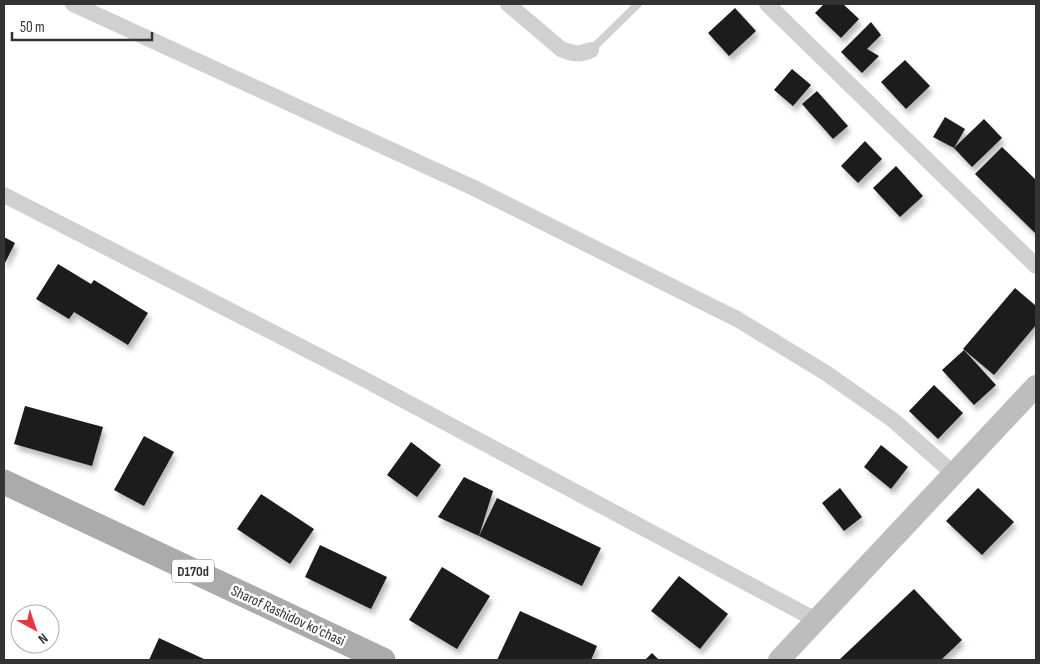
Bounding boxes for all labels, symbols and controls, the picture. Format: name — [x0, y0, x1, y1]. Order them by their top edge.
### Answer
scale bar — [12, 10, 152, 42]
text: 50 m — [20, 18, 45, 37]
road number: D170d — [172, 560, 214, 582]
street label: Sharof Rashidov ko'chasi — [228, 581, 348, 651]
north arrow — [10, 604, 60, 654]
text: N — [35, 630, 51, 647]

